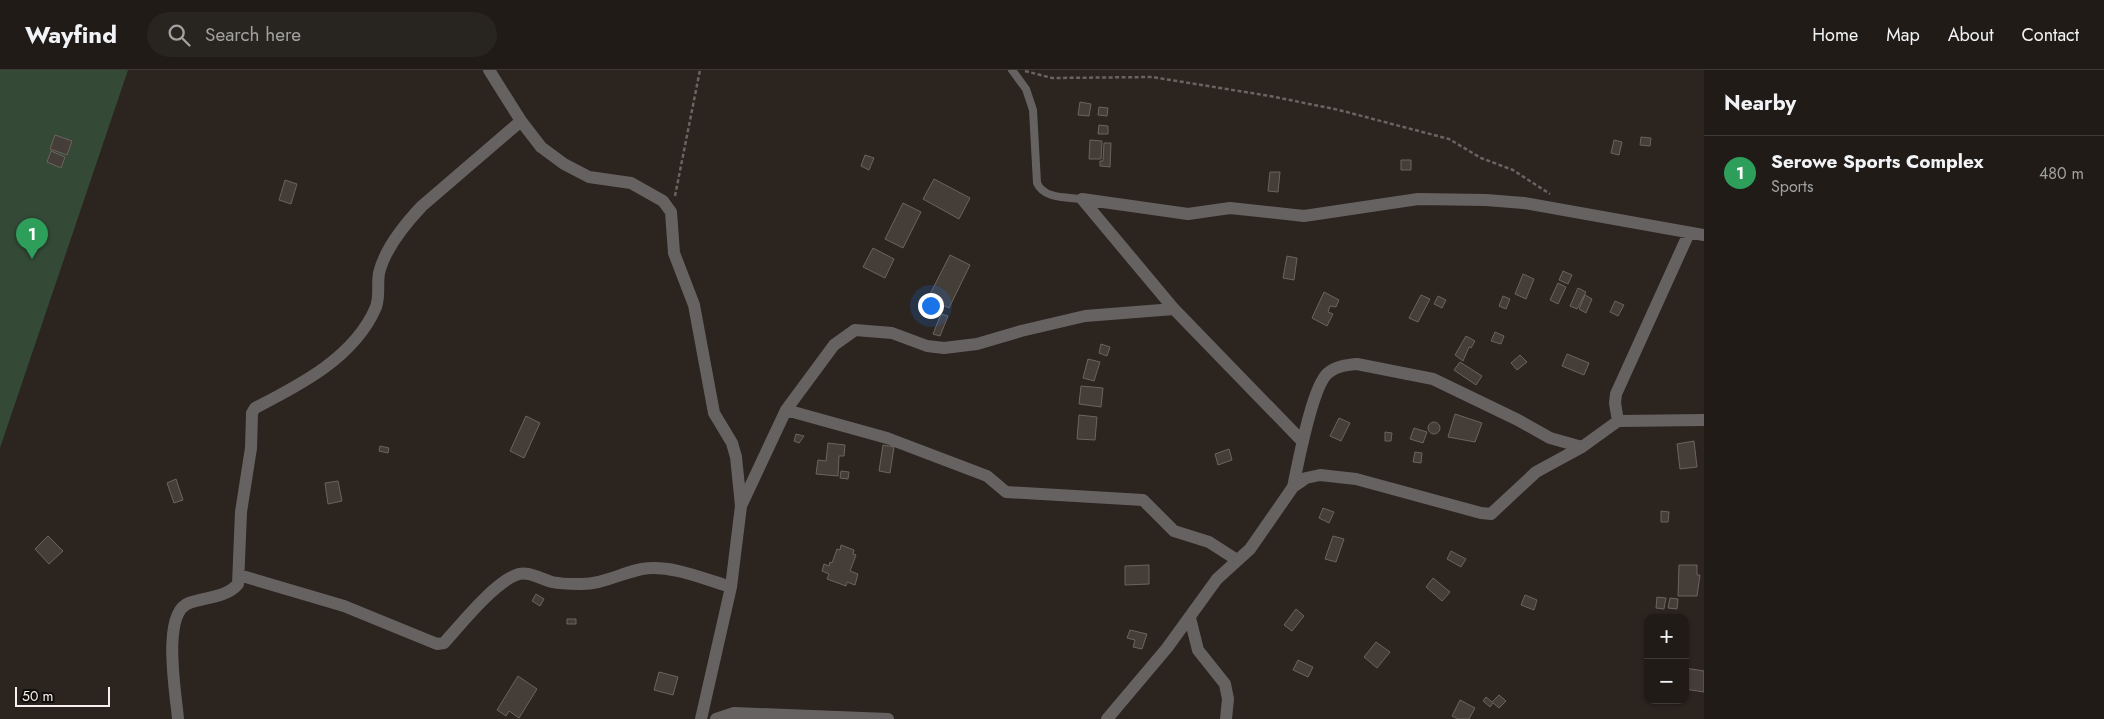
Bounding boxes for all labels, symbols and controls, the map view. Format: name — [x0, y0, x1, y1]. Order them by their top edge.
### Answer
search box — [147, 12, 497, 57]
text: Wayfind — [25, 17, 117, 52]
icon: search — [165, 21, 193, 49]
text: Search here — [205, 21, 301, 48]
text: Home — [1812, 22, 1858, 48]
text: Map — [1886, 22, 1920, 48]
text: About — [1948, 22, 1993, 48]
text: Contact — [2021, 22, 2079, 48]
text: Nearby — [1724, 88, 1796, 118]
text: Serowe Sports Complex — [1771, 148, 1984, 175]
text: 1 — [1736, 162, 1744, 185]
text: 480 m — [2039, 162, 2084, 185]
text: Sports — [1771, 175, 1813, 198]
pin: 1 — [16, 218, 48, 259]
your location — [918, 293, 944, 319]
map controls — [1644, 614, 1689, 704]
button: + — [1644, 614, 1689, 659]
button: − — [1644, 659, 1689, 704]
scale bar — [15, 684, 110, 707]
text: 50 m — [22, 686, 53, 706]

